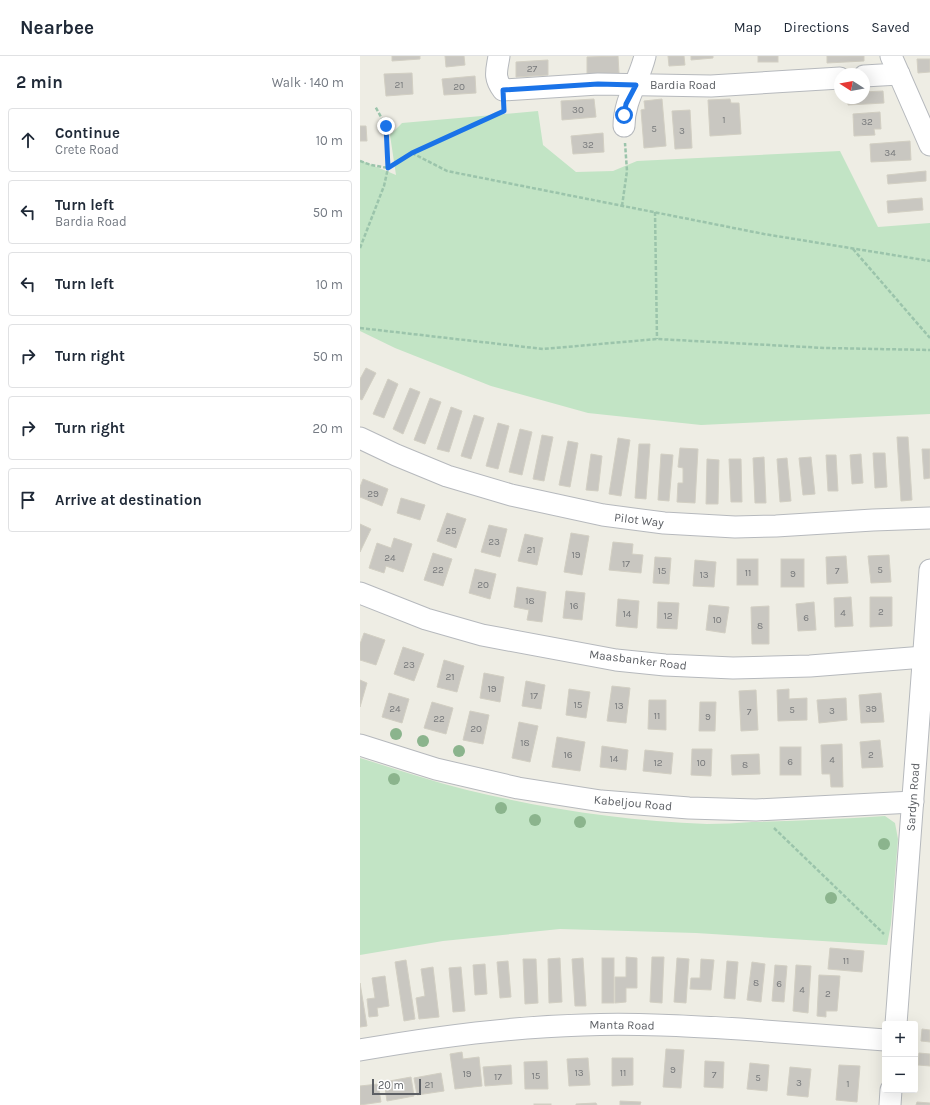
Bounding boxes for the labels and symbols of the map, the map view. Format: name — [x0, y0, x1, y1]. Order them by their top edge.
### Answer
house number: 27 — [527, 63, 538, 75]
north arrow — [834, 68, 870, 104]
street label: Bardia Road — [650, 78, 716, 92]
house number: 21 — [394, 79, 404, 91]
house number: 20 — [453, 81, 465, 93]
house number: 30 — [572, 104, 584, 116]
route start — [615, 106, 633, 124]
house number: 1 — [722, 114, 726, 126]
house number: 32 — [861, 116, 873, 128]
route end — [377, 117, 395, 135]
house number: 5 — [651, 123, 657, 135]
house number: 3 — [679, 125, 685, 137]
house number: 32 — [582, 139, 594, 151]
house number: 34 — [884, 147, 896, 159]
house number: 29 — [367, 488, 379, 500]
street label: Pilot Way — [613, 510, 665, 530]
house number: 25 — [445, 525, 457, 537]
house number: 23 — [488, 536, 500, 548]
house number: 21 — [526, 544, 536, 556]
house number: 19 — [571, 549, 581, 561]
house number: 24 — [384, 552, 396, 564]
house number: 17 — [622, 558, 630, 570]
house number: 22 — [432, 564, 444, 576]
house number: 5 — [877, 564, 883, 576]
house number: 15 — [658, 565, 667, 577]
house number: 7 — [835, 565, 840, 577]
house number: 11 — [745, 567, 751, 579]
house number: 9 — [790, 568, 796, 580]
house number: 13 — [699, 569, 709, 581]
house number: 20 — [477, 579, 489, 591]
house number: 18 — [525, 595, 535, 607]
house number: 16 — [569, 600, 579, 612]
house number: 2 — [878, 606, 884, 618]
house number: 4 — [840, 607, 846, 619]
house number: 14 — [623, 608, 632, 620]
house number: 12 — [663, 610, 673, 622]
house number: 6 — [803, 612, 809, 624]
house number: 10 — [712, 614, 722, 626]
house number: 8 — [757, 620, 763, 632]
street label: Maasbanker Road — [588, 647, 688, 673]
house number: 23 — [403, 659, 415, 671]
house number: 21 — [445, 671, 455, 683]
house number: 19 — [487, 683, 497, 695]
house number: 17 — [530, 690, 538, 702]
house number: 15 — [574, 699, 583, 711]
house number: 13 — [614, 700, 624, 712]
house number: 24 — [389, 703, 401, 715]
house number: 39 — [865, 703, 877, 715]
house number: 5 — [789, 704, 795, 716]
house number: 3 — [829, 705, 835, 717]
house number: 7 — [747, 706, 752, 718]
house number: 11 — [654, 710, 660, 722]
house number: 9 — [705, 711, 711, 723]
house number: 22 — [433, 713, 445, 725]
house number: 20 — [470, 723, 482, 735]
house number: 18 — [520, 737, 530, 749]
house number: 16 — [563, 749, 573, 761]
house number: 2 — [868, 749, 874, 761]
house number: 14 — [610, 753, 619, 765]
house number: 4 — [829, 754, 835, 766]
house number: 6 — [787, 756, 793, 768]
house number: 12 — [653, 757, 663, 769]
house number: 10 — [696, 757, 706, 769]
house number: 8 — [742, 759, 748, 771]
street label: Sardyn Road — [904, 762, 922, 832]
street label: Kabeljou Road — [593, 793, 673, 813]
house number: 11 — [843, 955, 849, 967]
house number: 8 — [753, 977, 759, 989]
house number: 6 — [776, 978, 782, 990]
house number: 4 — [799, 984, 805, 996]
house number: 2 — [825, 988, 831, 1000]
street label: Manta Road — [589, 1017, 655, 1033]
house number: 9 — [670, 1064, 676, 1076]
house number: 13 — [574, 1067, 584, 1079]
house number: 11 — [620, 1067, 626, 1079]
house number: 19 — [462, 1068, 472, 1080]
house number: 7 — [712, 1069, 717, 1081]
house number: 15 — [532, 1070, 541, 1082]
house number: 17 — [494, 1071, 502, 1083]
house number: 5 — [755, 1072, 761, 1084]
scale bar — [372, 1077, 421, 1096]
house number: 3 — [796, 1077, 802, 1089]
house number: 1 — [846, 1078, 850, 1090]
house number: 21 — [424, 1079, 434, 1091]

